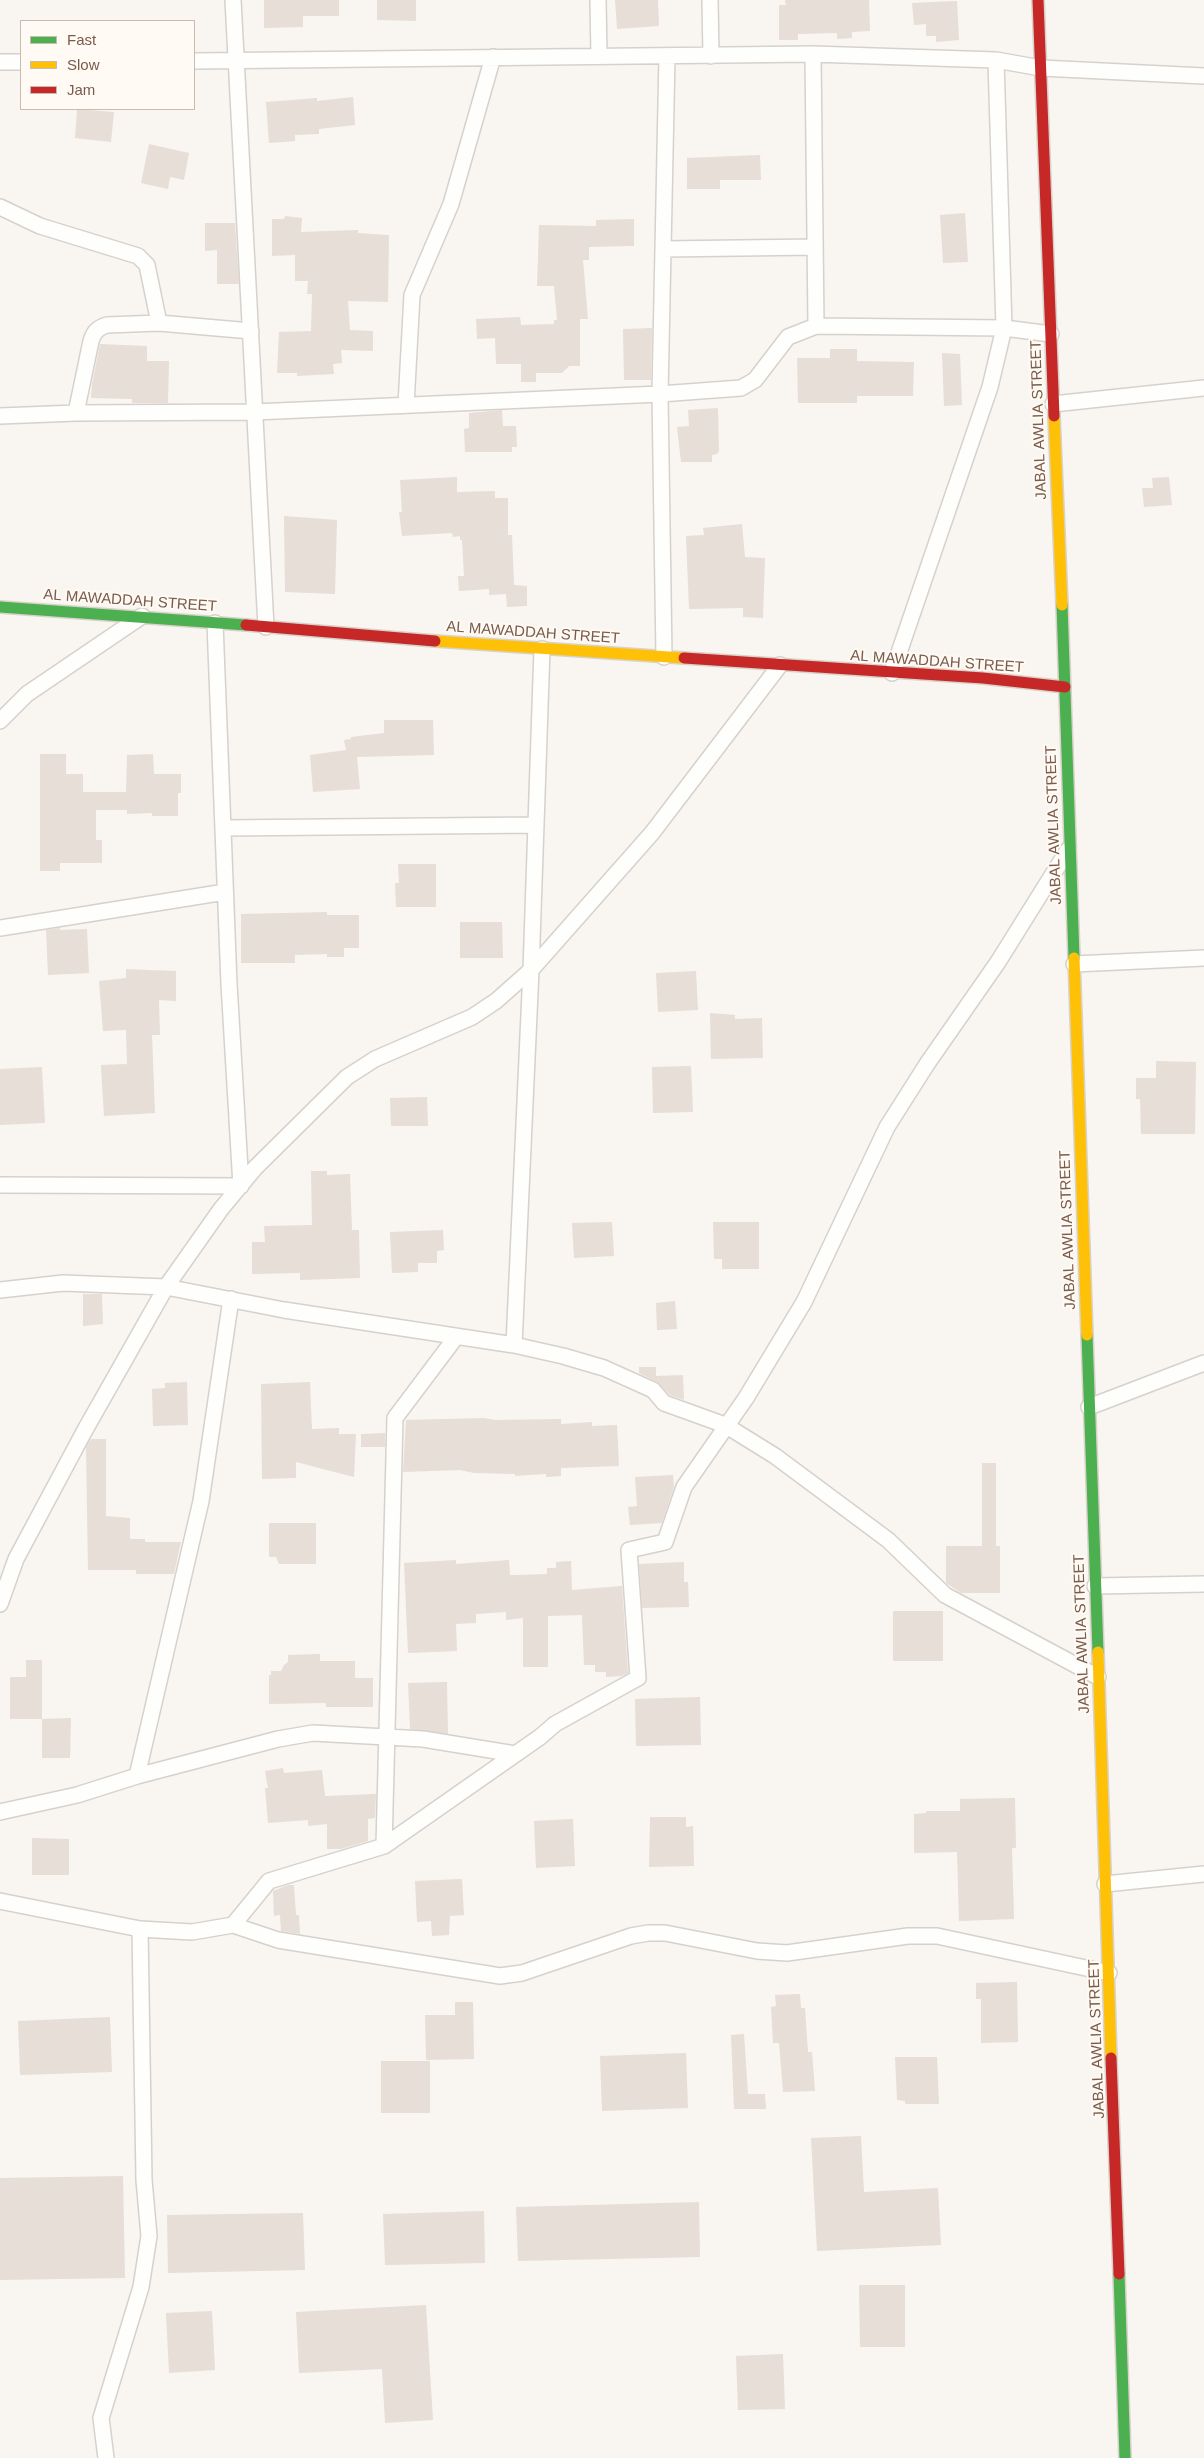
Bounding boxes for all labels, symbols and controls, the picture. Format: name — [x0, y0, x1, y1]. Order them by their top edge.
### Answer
legend — [20, 20, 195, 110]
text: Fast — [67, 31, 96, 48]
text: Slow — [67, 56, 100, 73]
text: Jam — [67, 81, 95, 98]
street label: JABAL AWLIA STREET — [1027, 340, 1051, 500]
street label: AL MAWADDAH STREET — [43, 586, 217, 616]
street label: AL MAWADDAH STREET — [446, 618, 620, 648]
street label: AL MAWADDAH STREET — [850, 647, 1024, 677]
street label: JABAL AWLIA STREET — [1042, 745, 1066, 905]
street label: JABAL AWLIA STREET — [1056, 1150, 1080, 1310]
street label: JABAL AWLIA STREET — [1070, 1554, 1094, 1714]
street label: JABAL AWLIA STREET — [1085, 1959, 1109, 2119]

